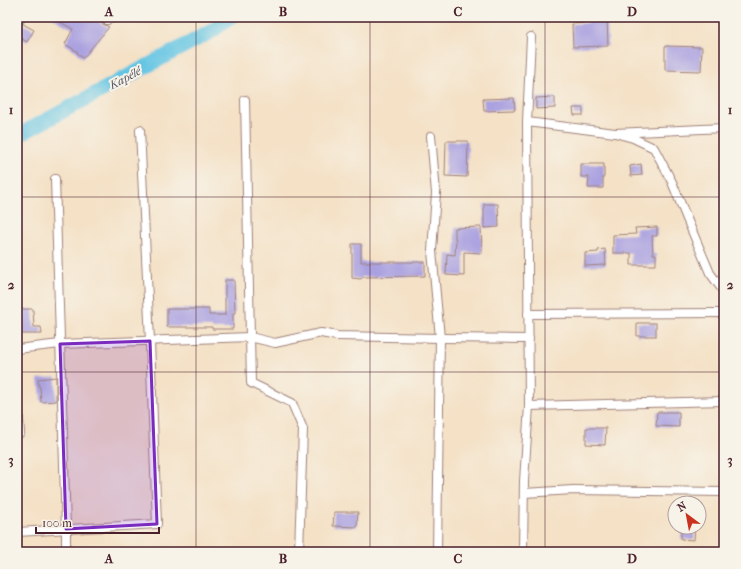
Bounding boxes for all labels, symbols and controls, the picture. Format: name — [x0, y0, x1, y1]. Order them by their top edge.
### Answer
text: A — [104, 4, 114, 19]
text: B — [279, 4, 288, 19]
text: C — [454, 4, 463, 19]
text: D — [627, 4, 637, 19]
water label: Kapélé — [106, 63, 145, 93]
text: 1 — [9, 102, 14, 117]
text: 1 — [728, 102, 733, 117]
text: 2 — [8, 277, 15, 292]
text: 2 — [727, 277, 734, 292]
text: 3 — [8, 452, 14, 468]
text: 3 — [727, 452, 733, 468]
north arrow — [667, 495, 707, 535]
text: N — [675, 499, 689, 515]
scale bar — [36, 509, 159, 535]
text: 100 m — [42, 516, 72, 530]
text: A — [104, 551, 114, 566]
text: B — [279, 551, 288, 566]
text: C — [454, 551, 463, 566]
text: D — [627, 551, 637, 566]

